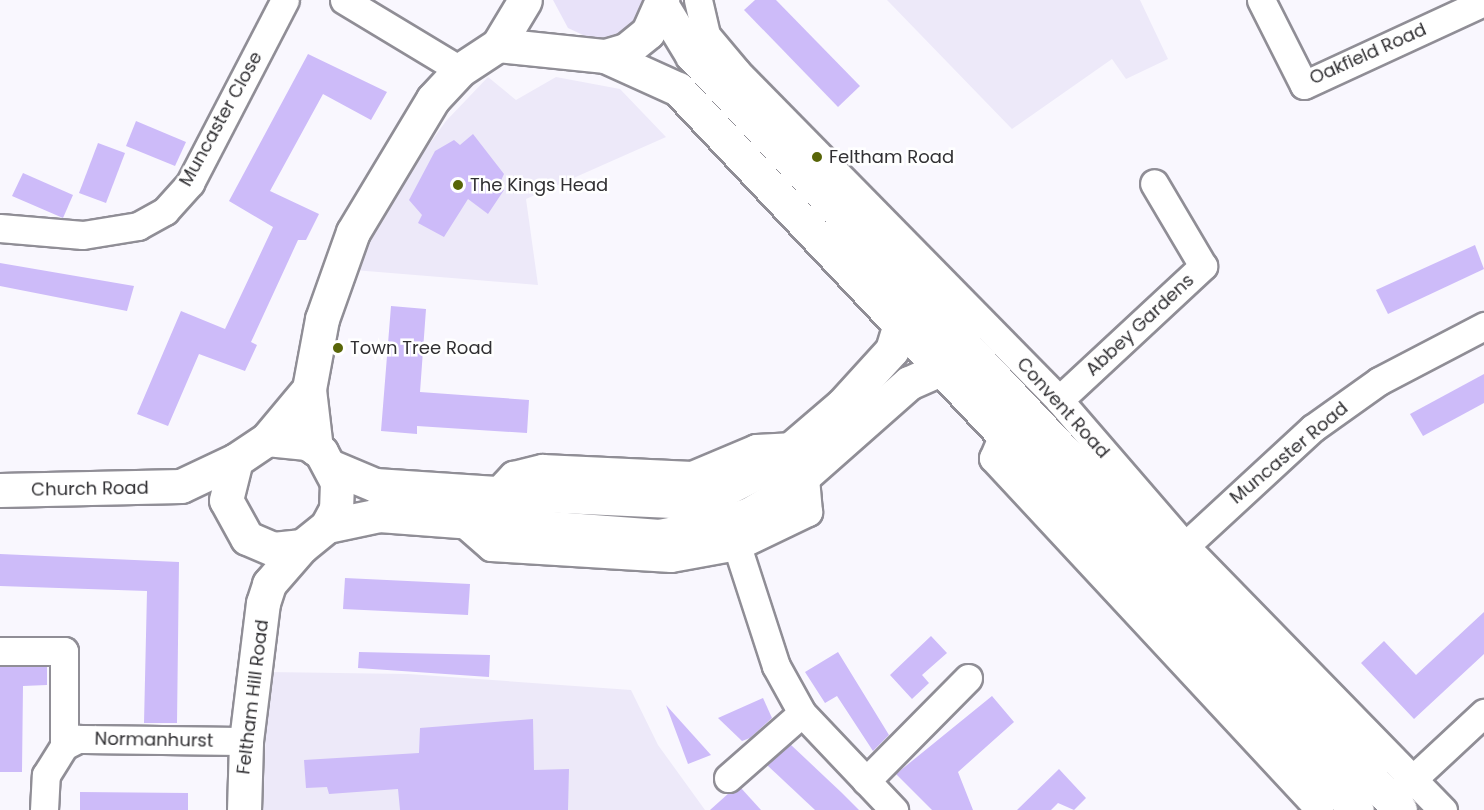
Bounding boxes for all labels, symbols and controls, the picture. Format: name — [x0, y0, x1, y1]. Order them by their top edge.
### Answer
street label: Oakfield Road — [1306, 19, 1430, 89]
street label: Muncaster Close — [175, 48, 267, 190]
place label: Feltham Road — [829, 146, 954, 168]
marker: Feltham Road — [810, 150, 824, 164]
place label: The Kings Head — [470, 174, 608, 196]
marker: The Kings Head — [451, 178, 465, 192]
street label: Abbey Gardens — [1082, 269, 1198, 381]
place label: Town Tree Road — [350, 337, 493, 359]
marker: Town Tree Road — [331, 341, 345, 355]
street label: Convent Road — [1012, 353, 1114, 463]
street label: Muncaster Road — [1226, 397, 1352, 509]
street label: Church Road — [31, 477, 149, 501]
street label: Feltham Hill Road — [233, 618, 273, 776]
street label: Normanhurst — [94, 728, 214, 752]

